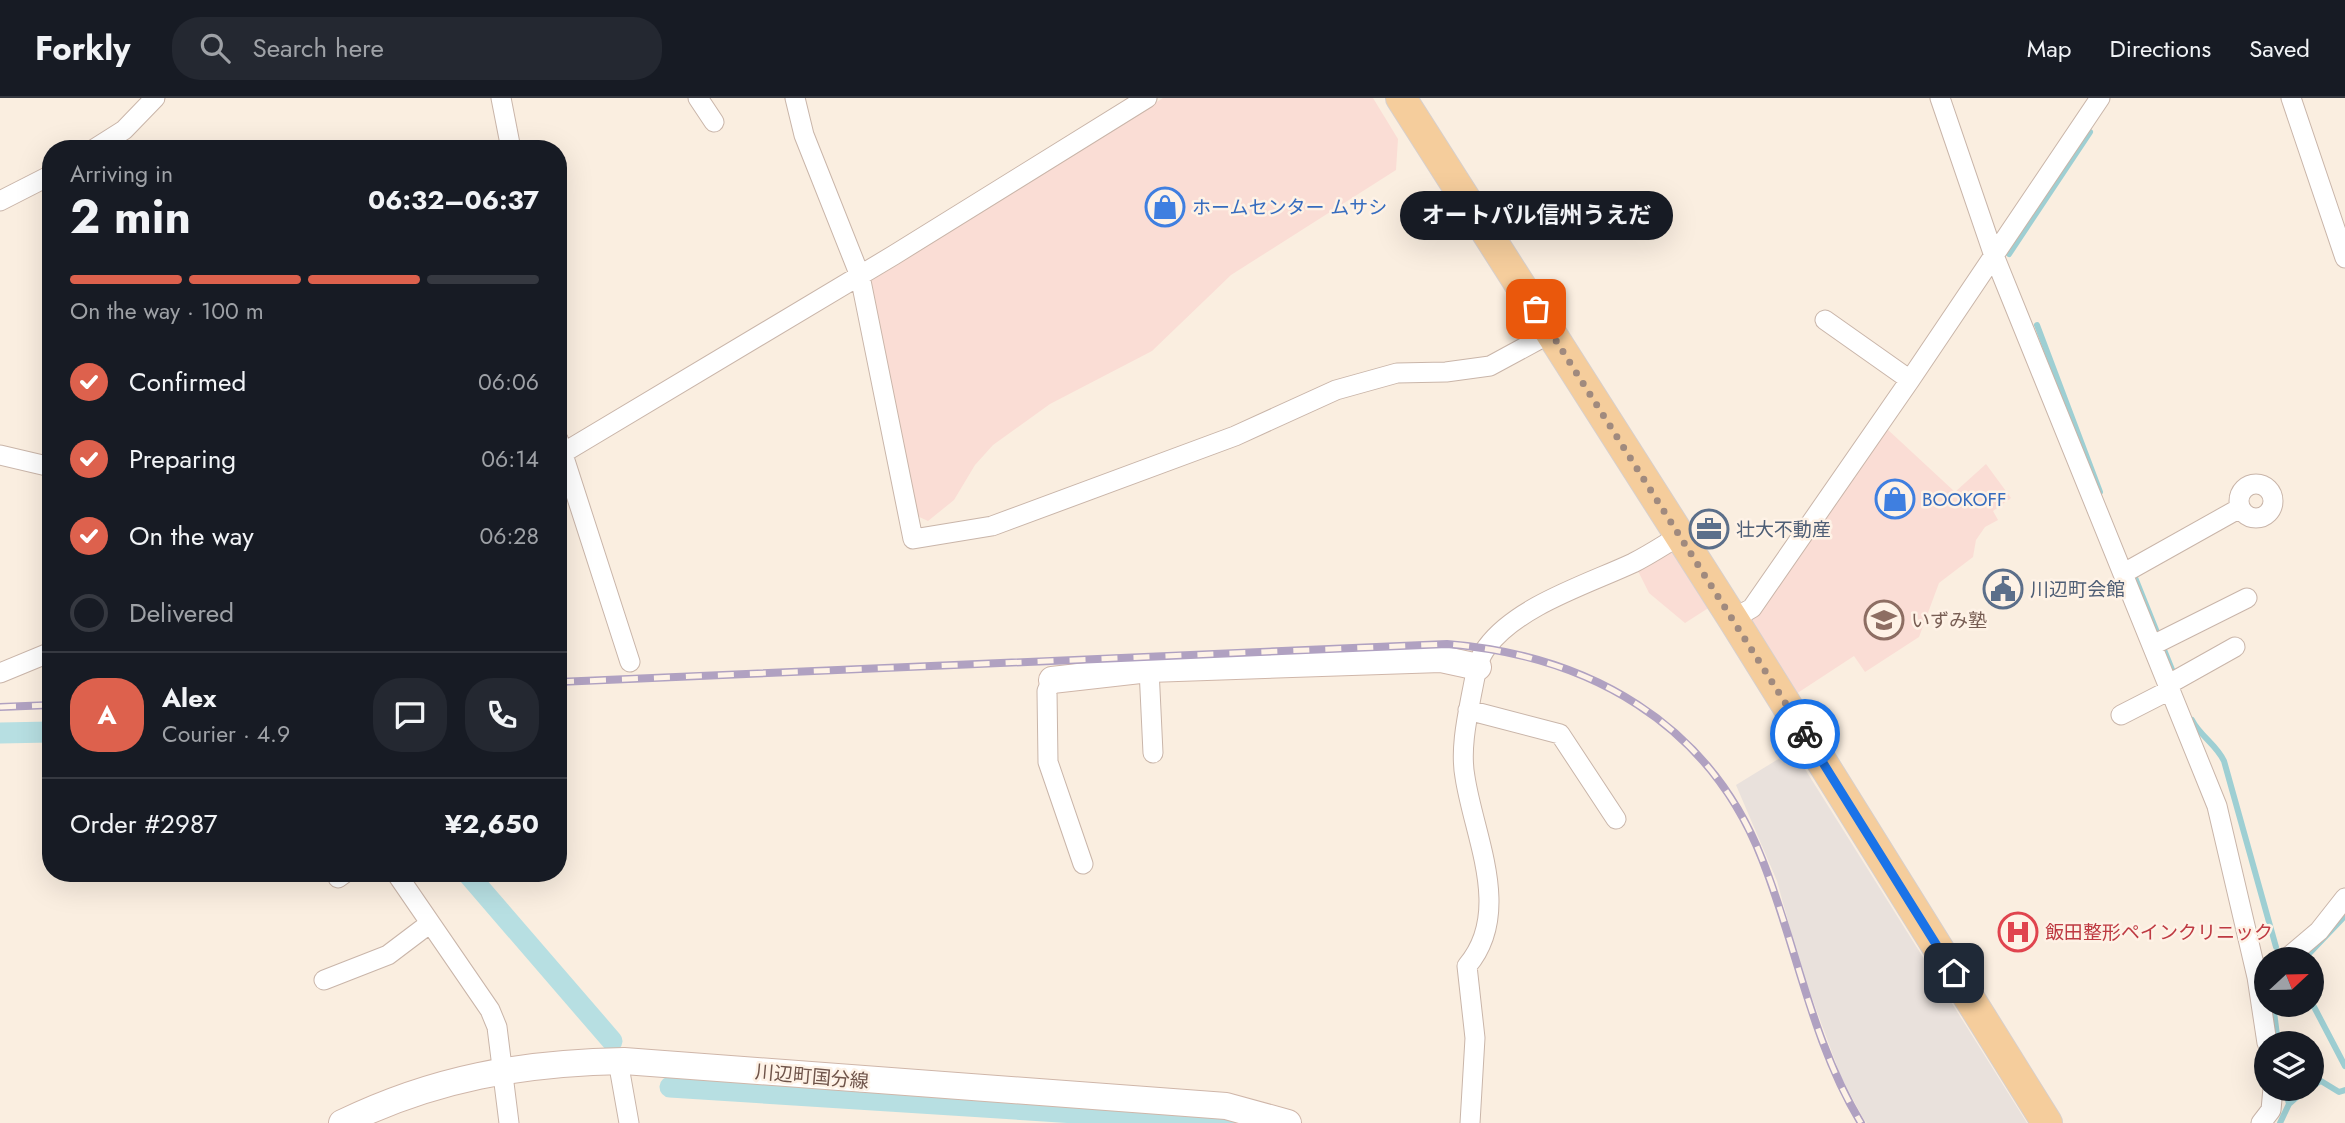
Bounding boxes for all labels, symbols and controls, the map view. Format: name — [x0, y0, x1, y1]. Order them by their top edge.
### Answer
search box — [172, 17, 662, 80]
text: Forkly — [35, 25, 130, 72]
icon: search — [196, 29, 234, 67]
text: Search here — [252, 29, 384, 67]
text: Map — [2027, 31, 2072, 66]
text: Directions — [2110, 31, 2211, 66]
text: Saved — [2249, 31, 2310, 66]
text: Arriving in — [70, 157, 173, 191]
text: 06:32–06:37 — [368, 181, 539, 219]
text: 2 min — [70, 184, 191, 250]
shop icon: ホームセンター ムサシ — [1144, 186, 1186, 228]
callout: オートパル信州うえだ — [1400, 190, 1672, 239]
place label: ホームセンター ムサシ — [1192, 194, 1387, 221]
text: オートパル信州うえだ — [1422, 198, 1652, 232]
pin — [1506, 279, 1566, 339]
icon: bag — [1517, 290, 1555, 328]
text: On the way · 100 m — [70, 294, 264, 328]
icon: check — [70, 363, 108, 401]
text: Confirmed — [129, 363, 246, 401]
text: 06:06 — [478, 365, 539, 399]
icon: check — [70, 440, 108, 478]
text: Preparing — [129, 440, 236, 478]
text: 06:14 — [481, 442, 539, 476]
shop icon: BOOKOFF — [1874, 478, 1916, 520]
place label: BOOKOFF — [1922, 486, 2006, 513]
office icon: 壮大不動産 — [1688, 508, 1730, 550]
place label: 壮大不動産 — [1736, 516, 1831, 543]
icon: check — [70, 517, 108, 555]
text: On the way — [129, 517, 254, 555]
text: 06:28 — [479, 519, 539, 553]
public building icon: 川辺町会館 — [1982, 568, 2024, 610]
place label: 川辺町会館 — [2030, 576, 2125, 603]
text: Delivered — [129, 594, 234, 632]
school or university icon: いずみ塾 — [1863, 599, 1905, 641]
place label: いずみ塾 — [1911, 607, 1987, 634]
button: chat — [373, 678, 447, 752]
button: phone — [465, 678, 539, 752]
text: Alex — [162, 679, 216, 717]
text: A — [97, 696, 117, 734]
courier — [1770, 699, 1840, 769]
icon: bike — [1786, 715, 1824, 753]
text: Courier · 4.9 — [162, 717, 290, 751]
text: Order #2987 — [70, 805, 217, 843]
text: ¥2,650 — [445, 805, 539, 843]
hospital icon: 飯田整形ペインクリニック — [1997, 911, 2039, 953]
place label: 飯田整形ペインクリニック — [2045, 919, 2273, 946]
pin — [1924, 943, 1984, 1003]
north arrow — [2254, 947, 2324, 1017]
map controls — [2254, 947, 2324, 1101]
icon: home — [1935, 954, 1973, 992]
button: layers — [2254, 1031, 2324, 1101]
street label: 川辺町国分線 — [754, 1058, 870, 1095]

